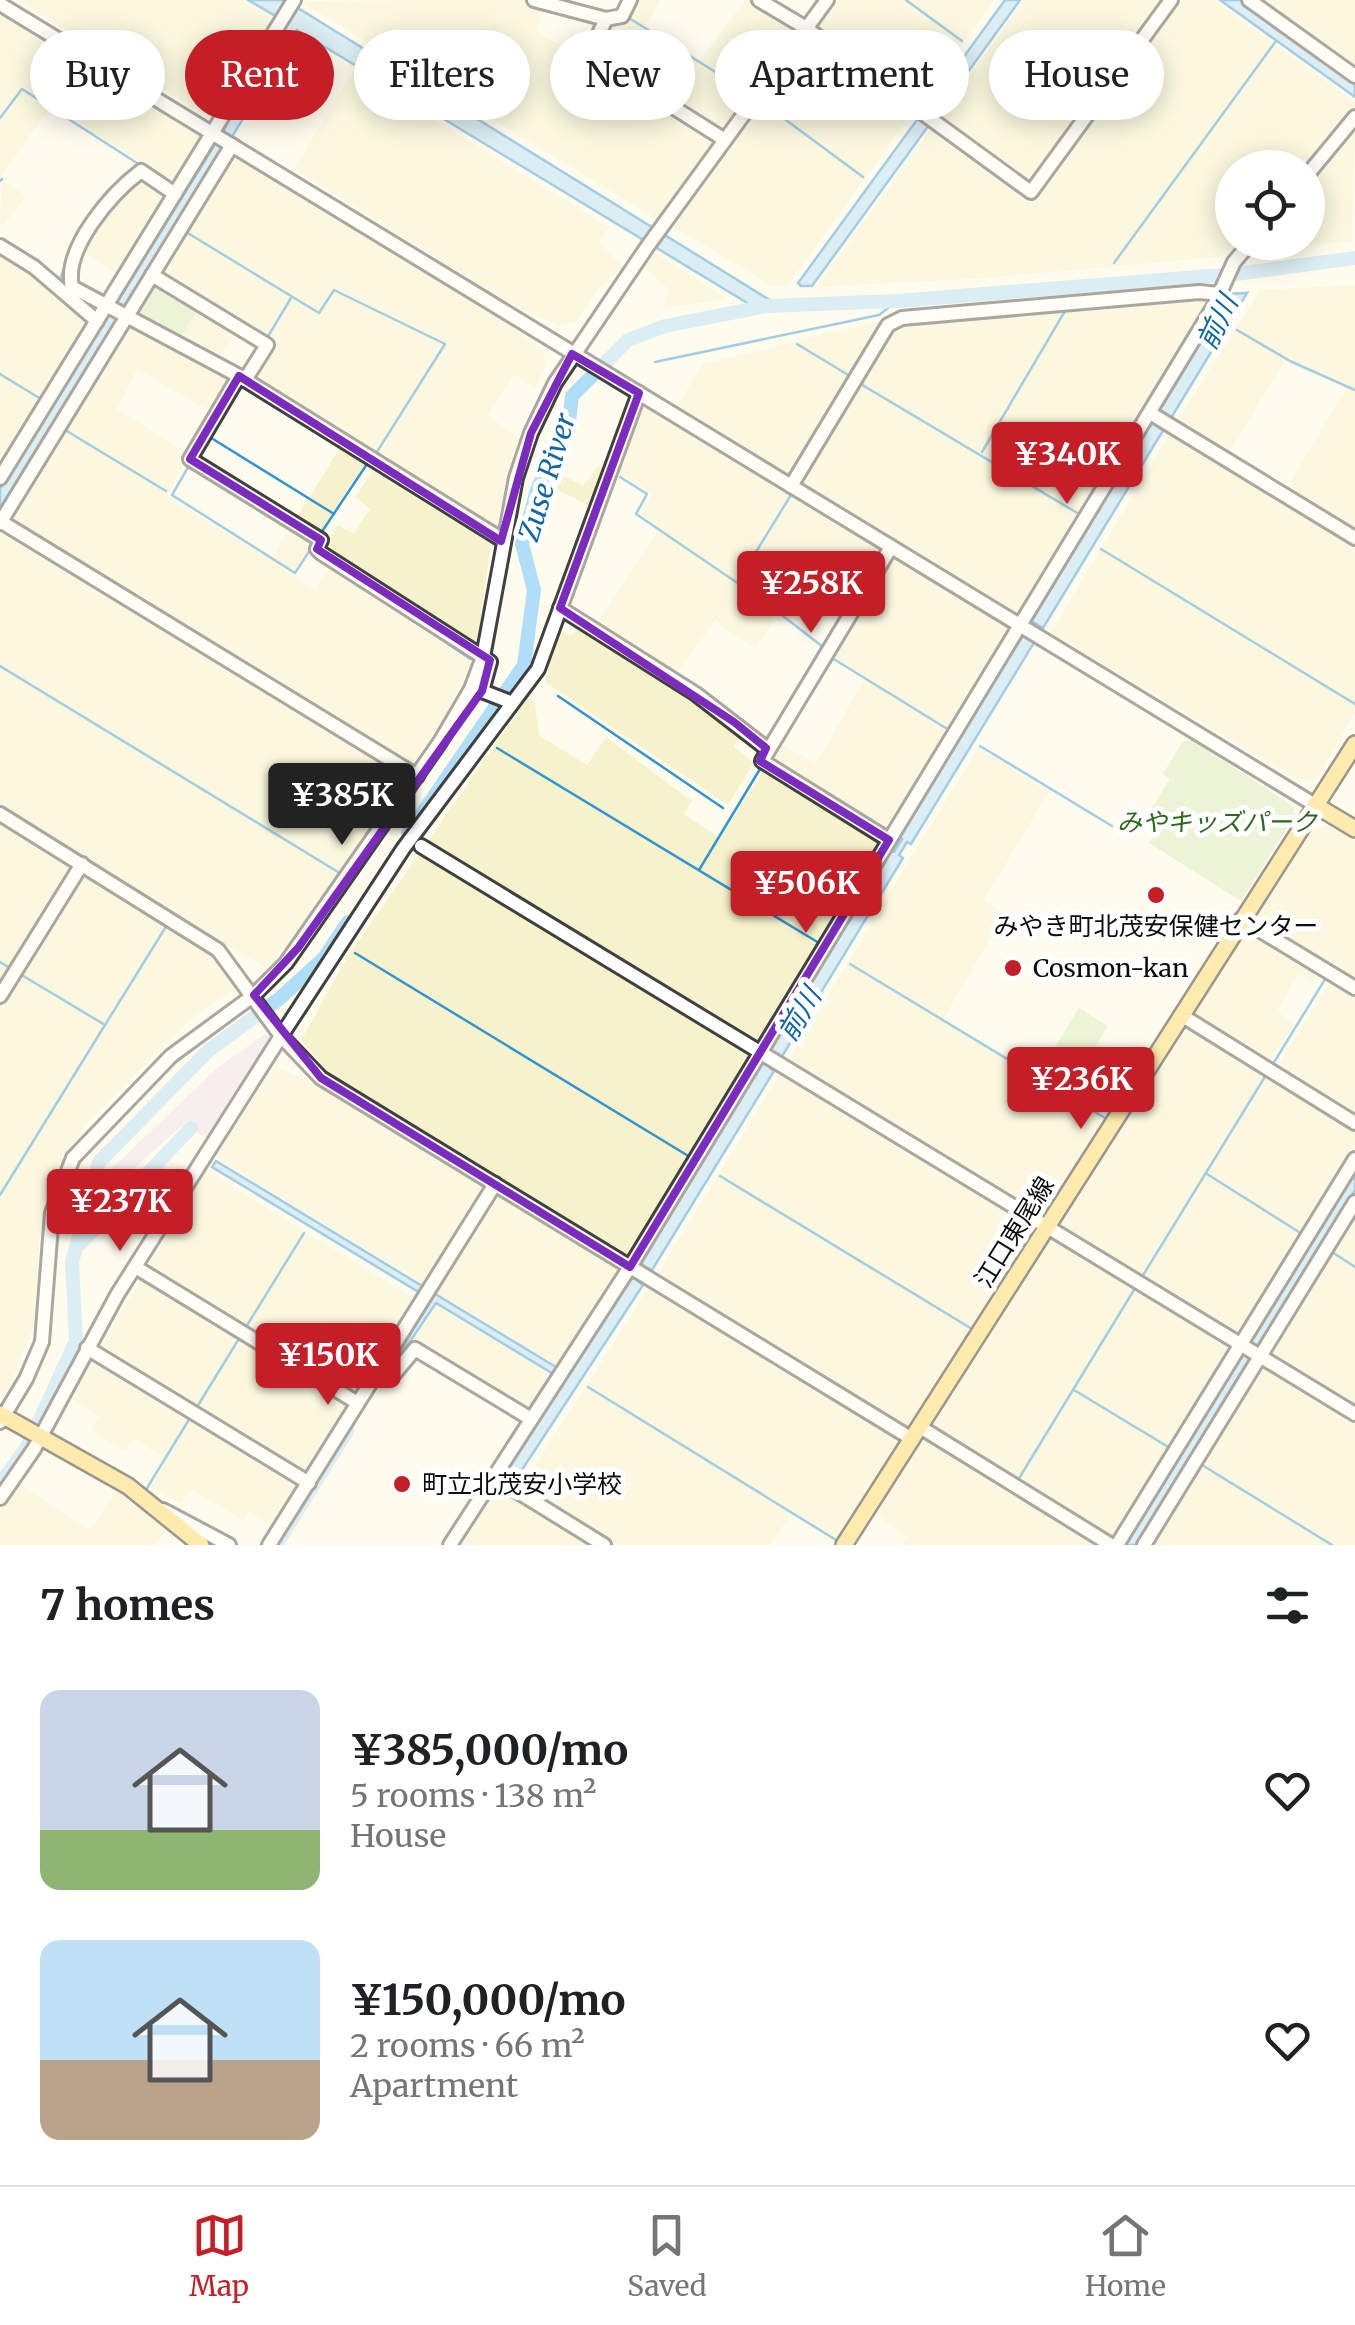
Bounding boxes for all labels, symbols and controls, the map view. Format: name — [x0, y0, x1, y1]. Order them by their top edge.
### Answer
chip: Buy — [30, 30, 165, 120]
chip: Rent — [185, 30, 334, 120]
chip: Filters — [354, 30, 530, 120]
chip: New — [550, 30, 695, 120]
chip: Apartment — [715, 30, 969, 120]
chip: House — [989, 30, 1164, 120]
map controls — [1215, 150, 1325, 260]
button: locate — [1215, 150, 1325, 260]
water label: 前川 — [1189, 286, 1247, 355]
water label: Zuse River — [510, 408, 584, 546]
pin: ¥340K — [997, 422, 1137, 507]
text: ¥340K — [1014, 434, 1120, 474]
pin: ¥258K — [741, 551, 881, 636]
text: ¥258K — [759, 563, 863, 603]
pin: ¥385K — [272, 763, 412, 848]
text: ¥385K — [290, 775, 394, 815]
park label: みやキッズパーク — [1117, 806, 1318, 838]
pin: ¥506K — [736, 851, 876, 936]
text: ¥506K — [753, 863, 859, 903]
marker: みやき町北茂安保健センター — [1145, 884, 1167, 906]
place label: みやき町北茂安保健センター — [993, 910, 1319, 942]
place label: Cosmon-kan — [1033, 952, 1189, 984]
marker: Cosmon-kan — [1002, 957, 1024, 979]
water label: 前川 — [769, 978, 830, 1047]
pin: ¥236K — [1011, 1047, 1151, 1132]
text: ¥236K — [1029, 1059, 1133, 1099]
pin: ¥237K — [50, 1169, 190, 1254]
street label: 江口東尾線 — [967, 1171, 1061, 1293]
text: ¥237K — [69, 1181, 171, 1221]
pin: ¥150K — [258, 1323, 398, 1408]
text: ¥150K — [278, 1335, 378, 1375]
place label: 町立北茂安小学校 — [422, 1468, 622, 1500]
marker: 町立北茂安小学校 — [391, 1473, 413, 1495]
icon: filters — [1260, 1578, 1315, 1633]
text: 7 homes — [40, 1579, 215, 1631]
text: ¥385,000/mo — [350, 1724, 628, 1776]
icon: home — [120, 1730, 240, 1850]
icon: heart — [1260, 1763, 1315, 1818]
text: 5 rooms · 138 m² — [350, 1776, 596, 1816]
text: House — [350, 1816, 446, 1856]
text: ¥150,000/mo — [350, 1974, 625, 2026]
icon: home — [120, 1980, 240, 2100]
icon: heart — [1260, 2013, 1315, 2068]
text: 2 rooms · 66 m² — [350, 2026, 585, 2066]
text: Apartment — [350, 2066, 518, 2106]
tab: Map — [189, 2208, 249, 2304]
tab: Saved — [627, 2208, 707, 2304]
tab: Home — [1085, 2208, 1166, 2304]

